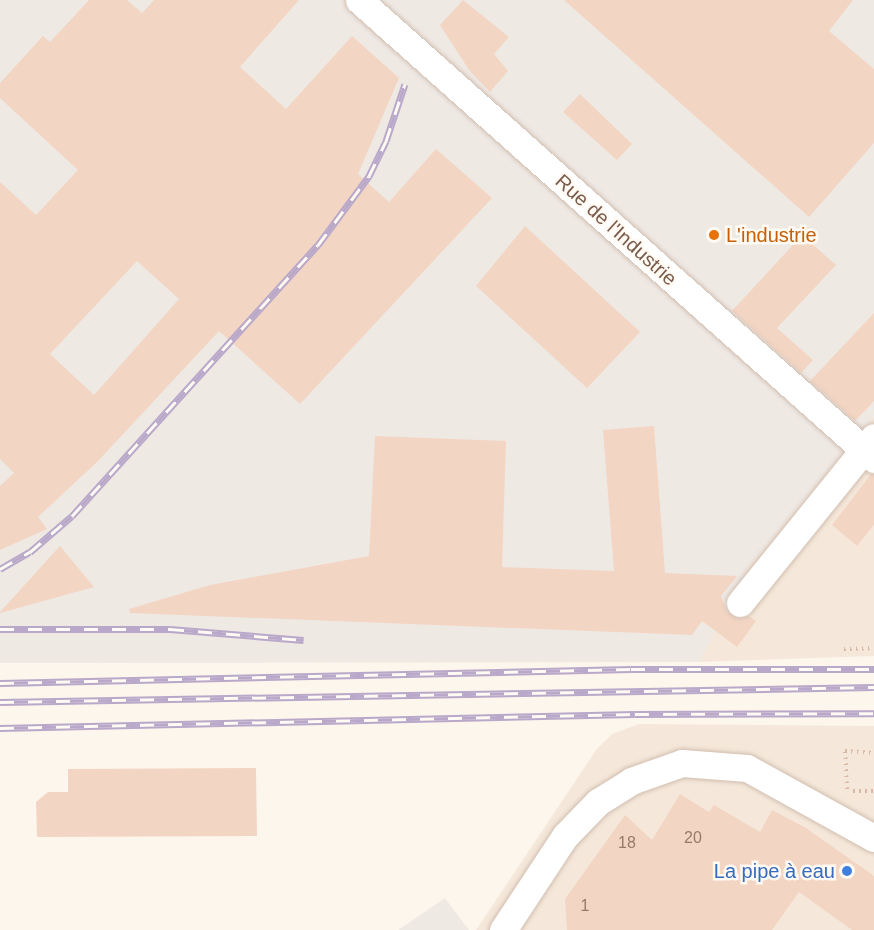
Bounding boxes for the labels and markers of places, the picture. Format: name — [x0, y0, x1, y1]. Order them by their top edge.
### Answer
place label: L'industrie — [726, 223, 817, 247]
marker: L'industrie — [707, 228, 721, 242]
place label: La pipe à eau — [714, 859, 835, 883]
marker: La pipe à eau — [840, 864, 854, 878]

